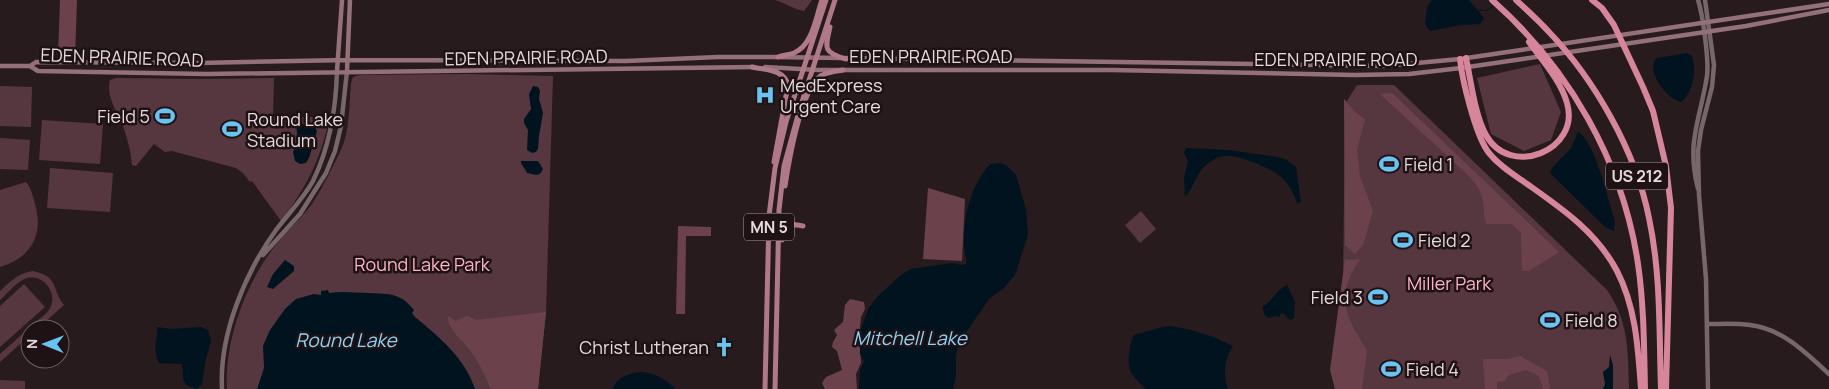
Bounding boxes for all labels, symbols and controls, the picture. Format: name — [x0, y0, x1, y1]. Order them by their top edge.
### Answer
street label: EDEN PRAIRIE ROAD — [40, 42, 204, 72]
street label: EDEN PRAIRIE ROAD — [444, 44, 608, 70]
street label: EDEN PRAIRIE ROAD — [849, 44, 1013, 68]
street label: EDEN PRAIRIE ROAD — [1254, 47, 1418, 71]
place label: MedExpress Urgent Care — [780, 73, 882, 118]
hospital icon: MedExpress Urgent Care — [754, 84, 776, 106]
place label: Field 5 — [97, 104, 150, 128]
sports icon: Field 5 — [154, 105, 176, 127]
place label: Round Lake Stadium — [247, 107, 343, 152]
sports icon: Round Lake Stadium — [221, 118, 243, 140]
place label: Field 1 — [1404, 152, 1453, 176]
sports icon: Field 1 — [1378, 153, 1400, 175]
road number: US 212 — [1606, 162, 1668, 190]
road number: MN 5 — [744, 213, 794, 240]
place label: Field 2 — [1418, 228, 1471, 252]
sports icon: Field 2 — [1392, 229, 1414, 251]
park label: Round Lake Park — [354, 252, 491, 276]
park label: Miller Park — [1407, 271, 1492, 295]
place label: Field 3 — [1311, 285, 1363, 309]
sports icon: Field 3 — [1367, 286, 1389, 308]
place label: Field 8 — [1565, 308, 1618, 332]
sports icon: Field 8 — [1539, 309, 1561, 331]
north arrow — [20, 319, 70, 369]
water label: Mitchell Lake — [853, 325, 969, 351]
water label: Round Lake — [295, 327, 399, 353]
place label: Christ Lutheran — [579, 335, 709, 359]
church icon: Christ Lutheran — [713, 336, 735, 358]
text: N — [22, 339, 41, 349]
place label: Field 4 — [1406, 357, 1459, 381]
sports icon: Field 4 — [1380, 358, 1402, 380]

